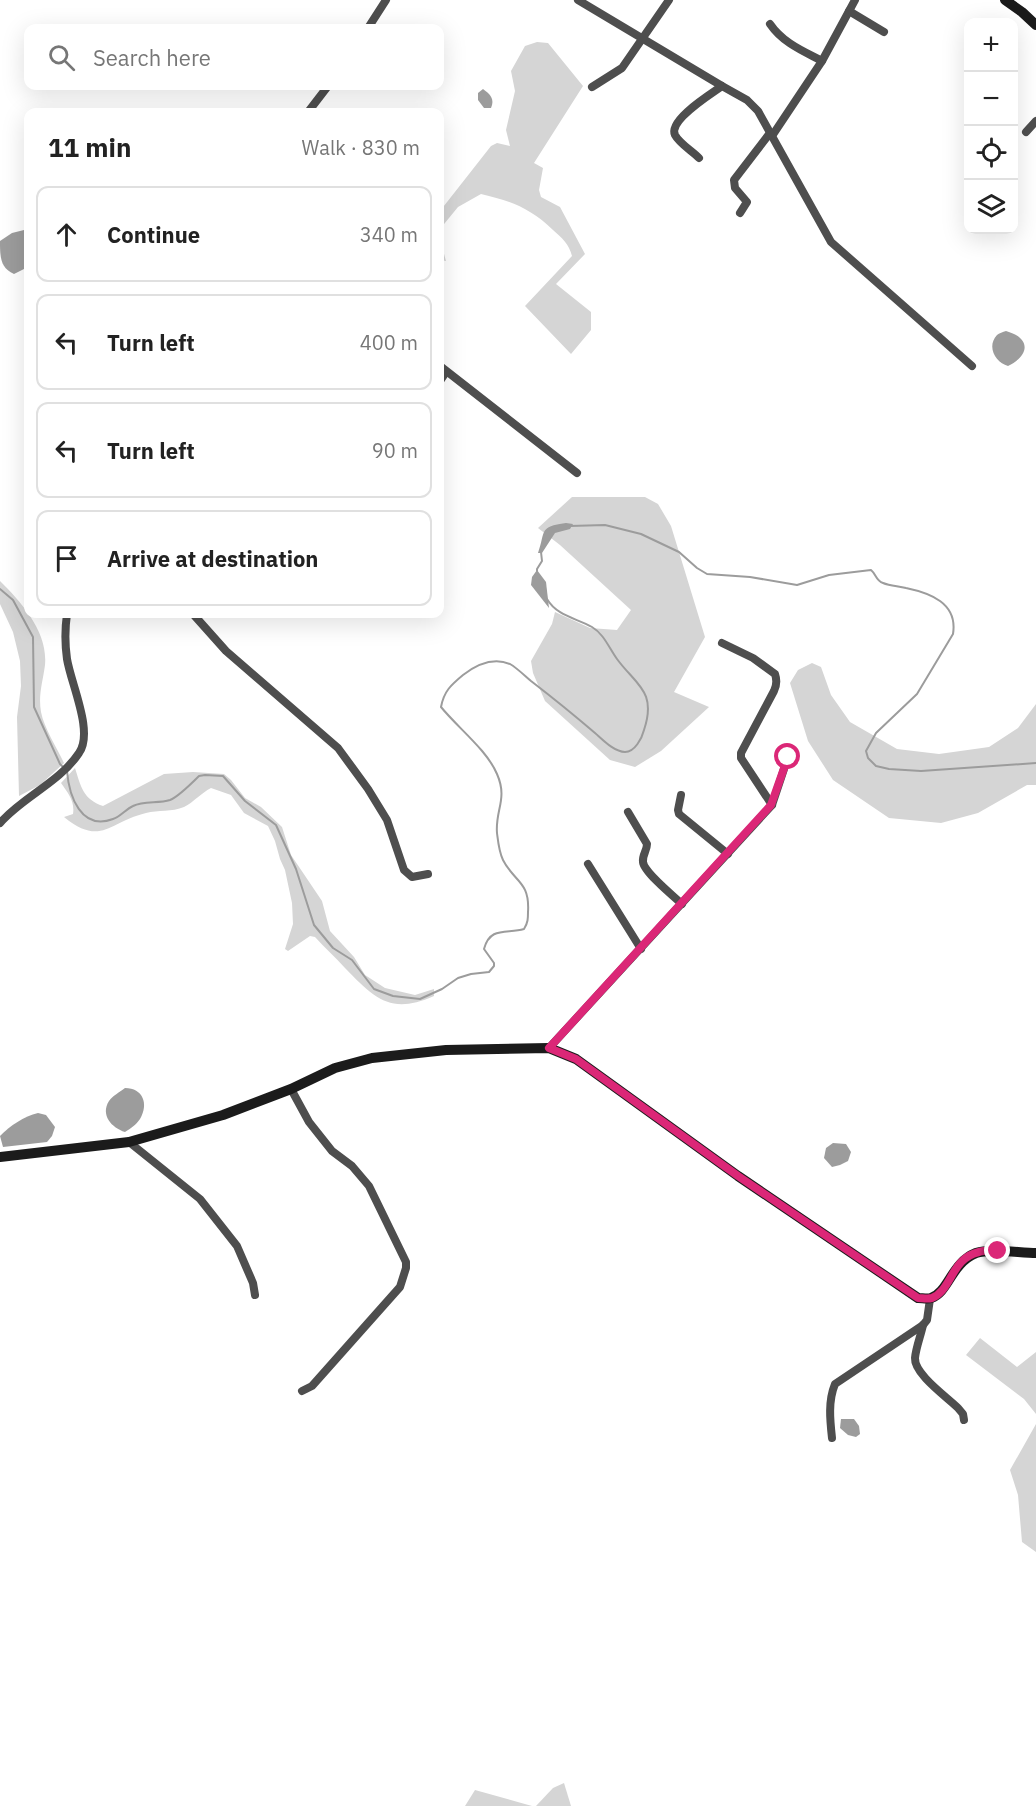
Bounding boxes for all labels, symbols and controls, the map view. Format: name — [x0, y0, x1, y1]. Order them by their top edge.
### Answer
map controls — [964, 18, 1018, 234]
button: + — [964, 18, 1018, 72]
search box — [24, 24, 444, 90]
icon: search — [45, 41, 78, 74]
text: Search here — [93, 43, 211, 72]
button: − — [964, 72, 1018, 126]
button: locate — [964, 126, 1018, 180]
text: 11 min — [48, 130, 132, 164]
text: Walk · 830 m — [302, 134, 420, 161]
button: layers — [964, 180, 1018, 234]
icon: ahead — [50, 218, 83, 251]
text: Continue — [107, 220, 200, 249]
text: 340 m — [360, 221, 418, 248]
icon: left — [50, 326, 83, 359]
text: Turn left — [107, 328, 195, 357]
text: 400 m — [360, 329, 418, 356]
icon: left — [50, 434, 83, 467]
text: Turn left — [107, 436, 195, 465]
text: 90 m — [372, 437, 418, 464]
icon: arrive — [50, 542, 83, 575]
text: Arrive at destination — [107, 544, 318, 573]
route start — [774, 743, 800, 769]
route end — [984, 1237, 1010, 1263]

